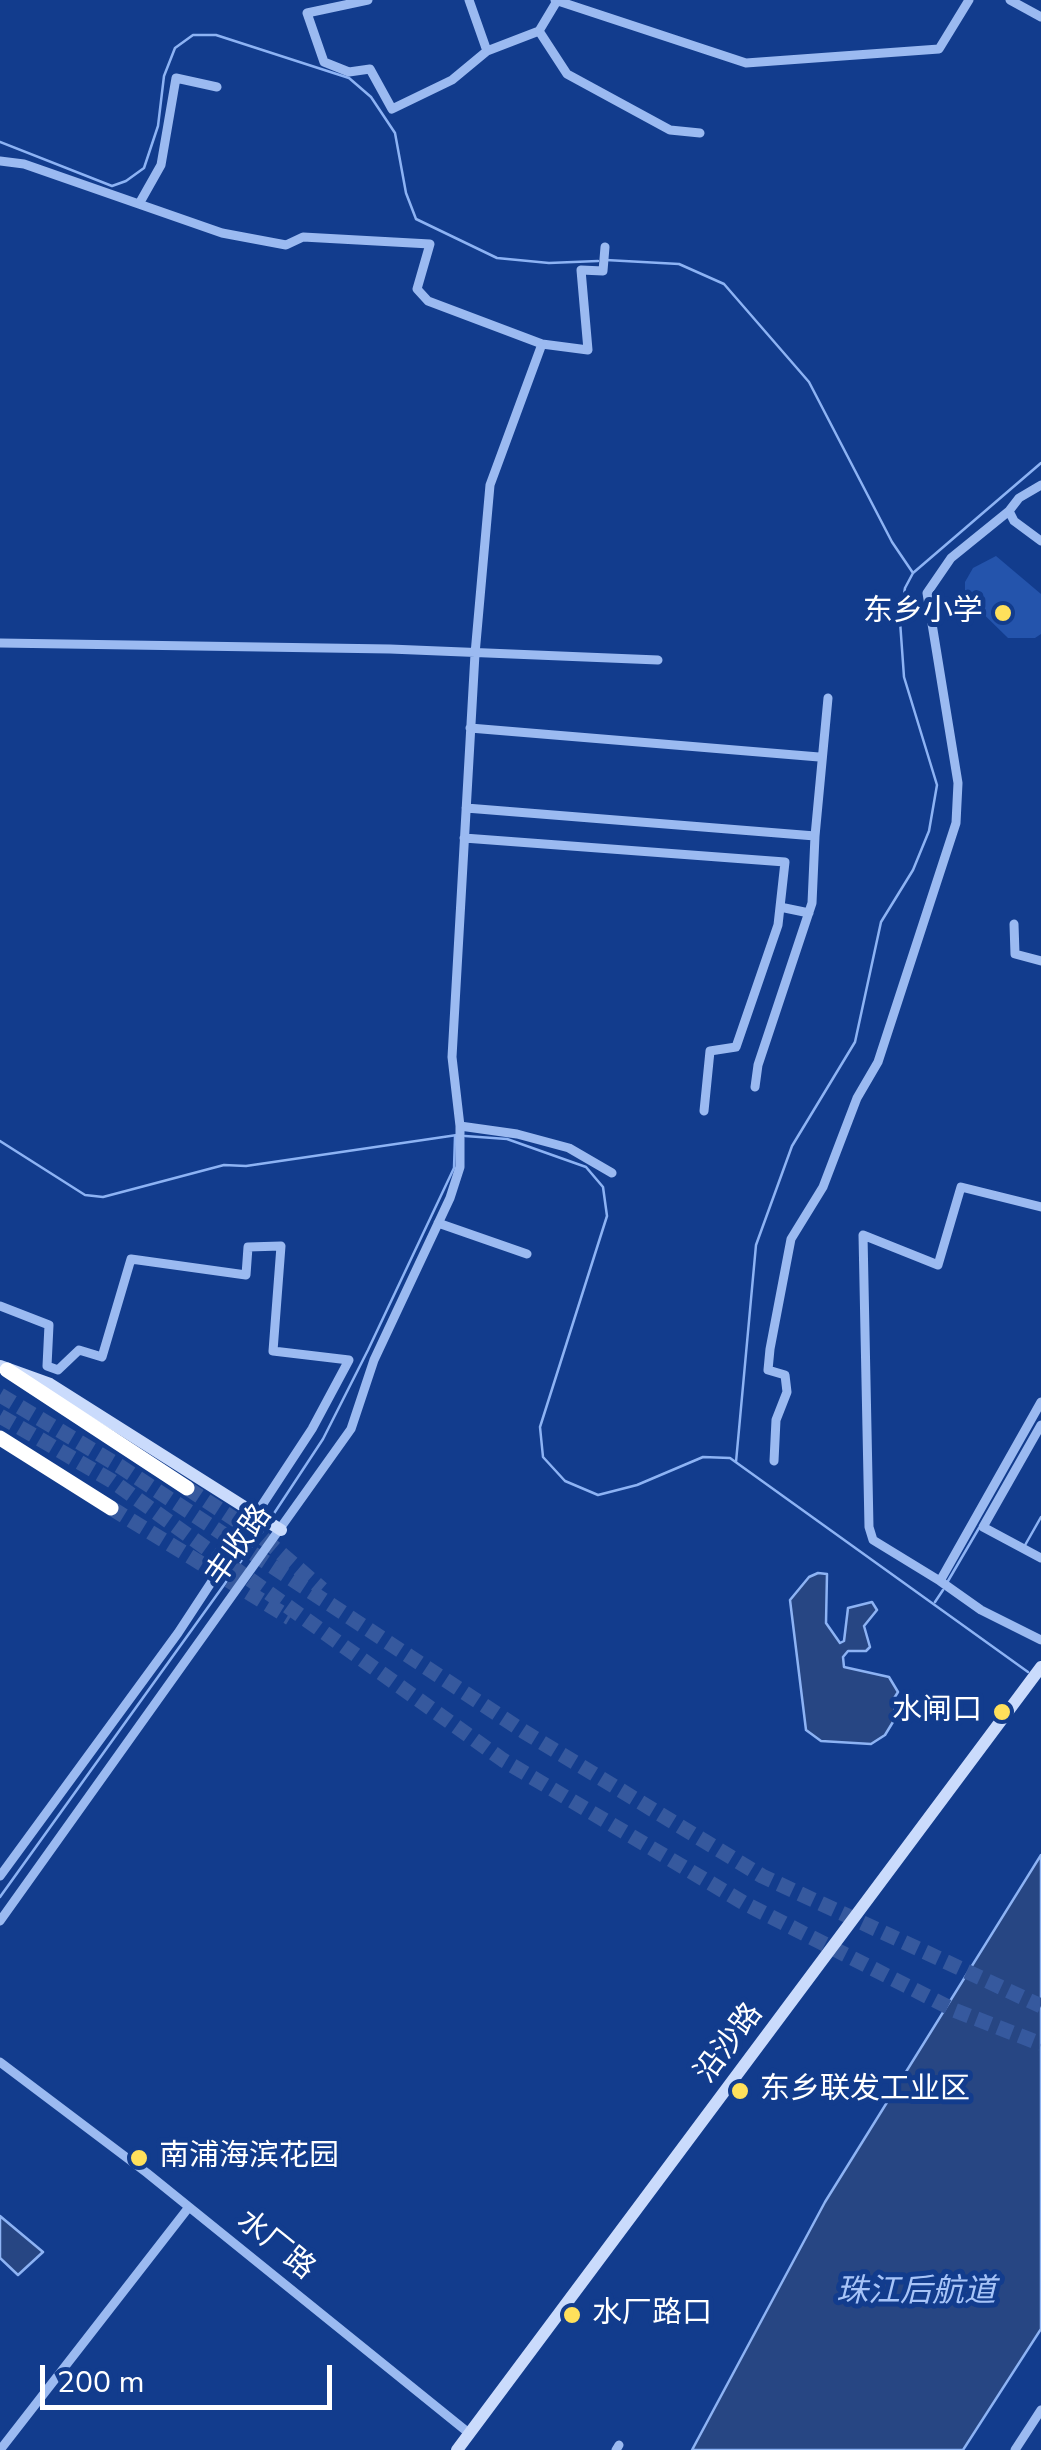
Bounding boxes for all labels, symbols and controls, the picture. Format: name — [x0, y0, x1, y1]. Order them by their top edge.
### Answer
place label: 东乡小学 — [863, 595, 983, 631]
marker: 东乡小学 — [992, 602, 1014, 624]
street label: 丰收路 — [199, 1499, 281, 1593]
place label: 水闸口 — [892, 1694, 982, 1730]
marker: 水闸口 — [991, 1701, 1013, 1723]
street label: 沿沙路 — [689, 1997, 771, 2091]
place label: 东乡联发工业区 — [760, 2073, 970, 2109]
marker: 东乡联发工业区 — [729, 2080, 751, 2102]
place label: 南浦海滨花园 — [159, 2140, 339, 2176]
marker: 南浦海滨花园 — [128, 2147, 150, 2169]
street label: 水厂路 — [229, 2204, 321, 2288]
water label: 珠江后航道 — [836, 2274, 996, 2312]
place label: 水厂路口 — [592, 2297, 712, 2333]
marker: 水厂路口 — [561, 2304, 583, 2326]
scale bar — [45, 2345, 338, 2407]
text: 200 m — [57, 2362, 144, 2403]

